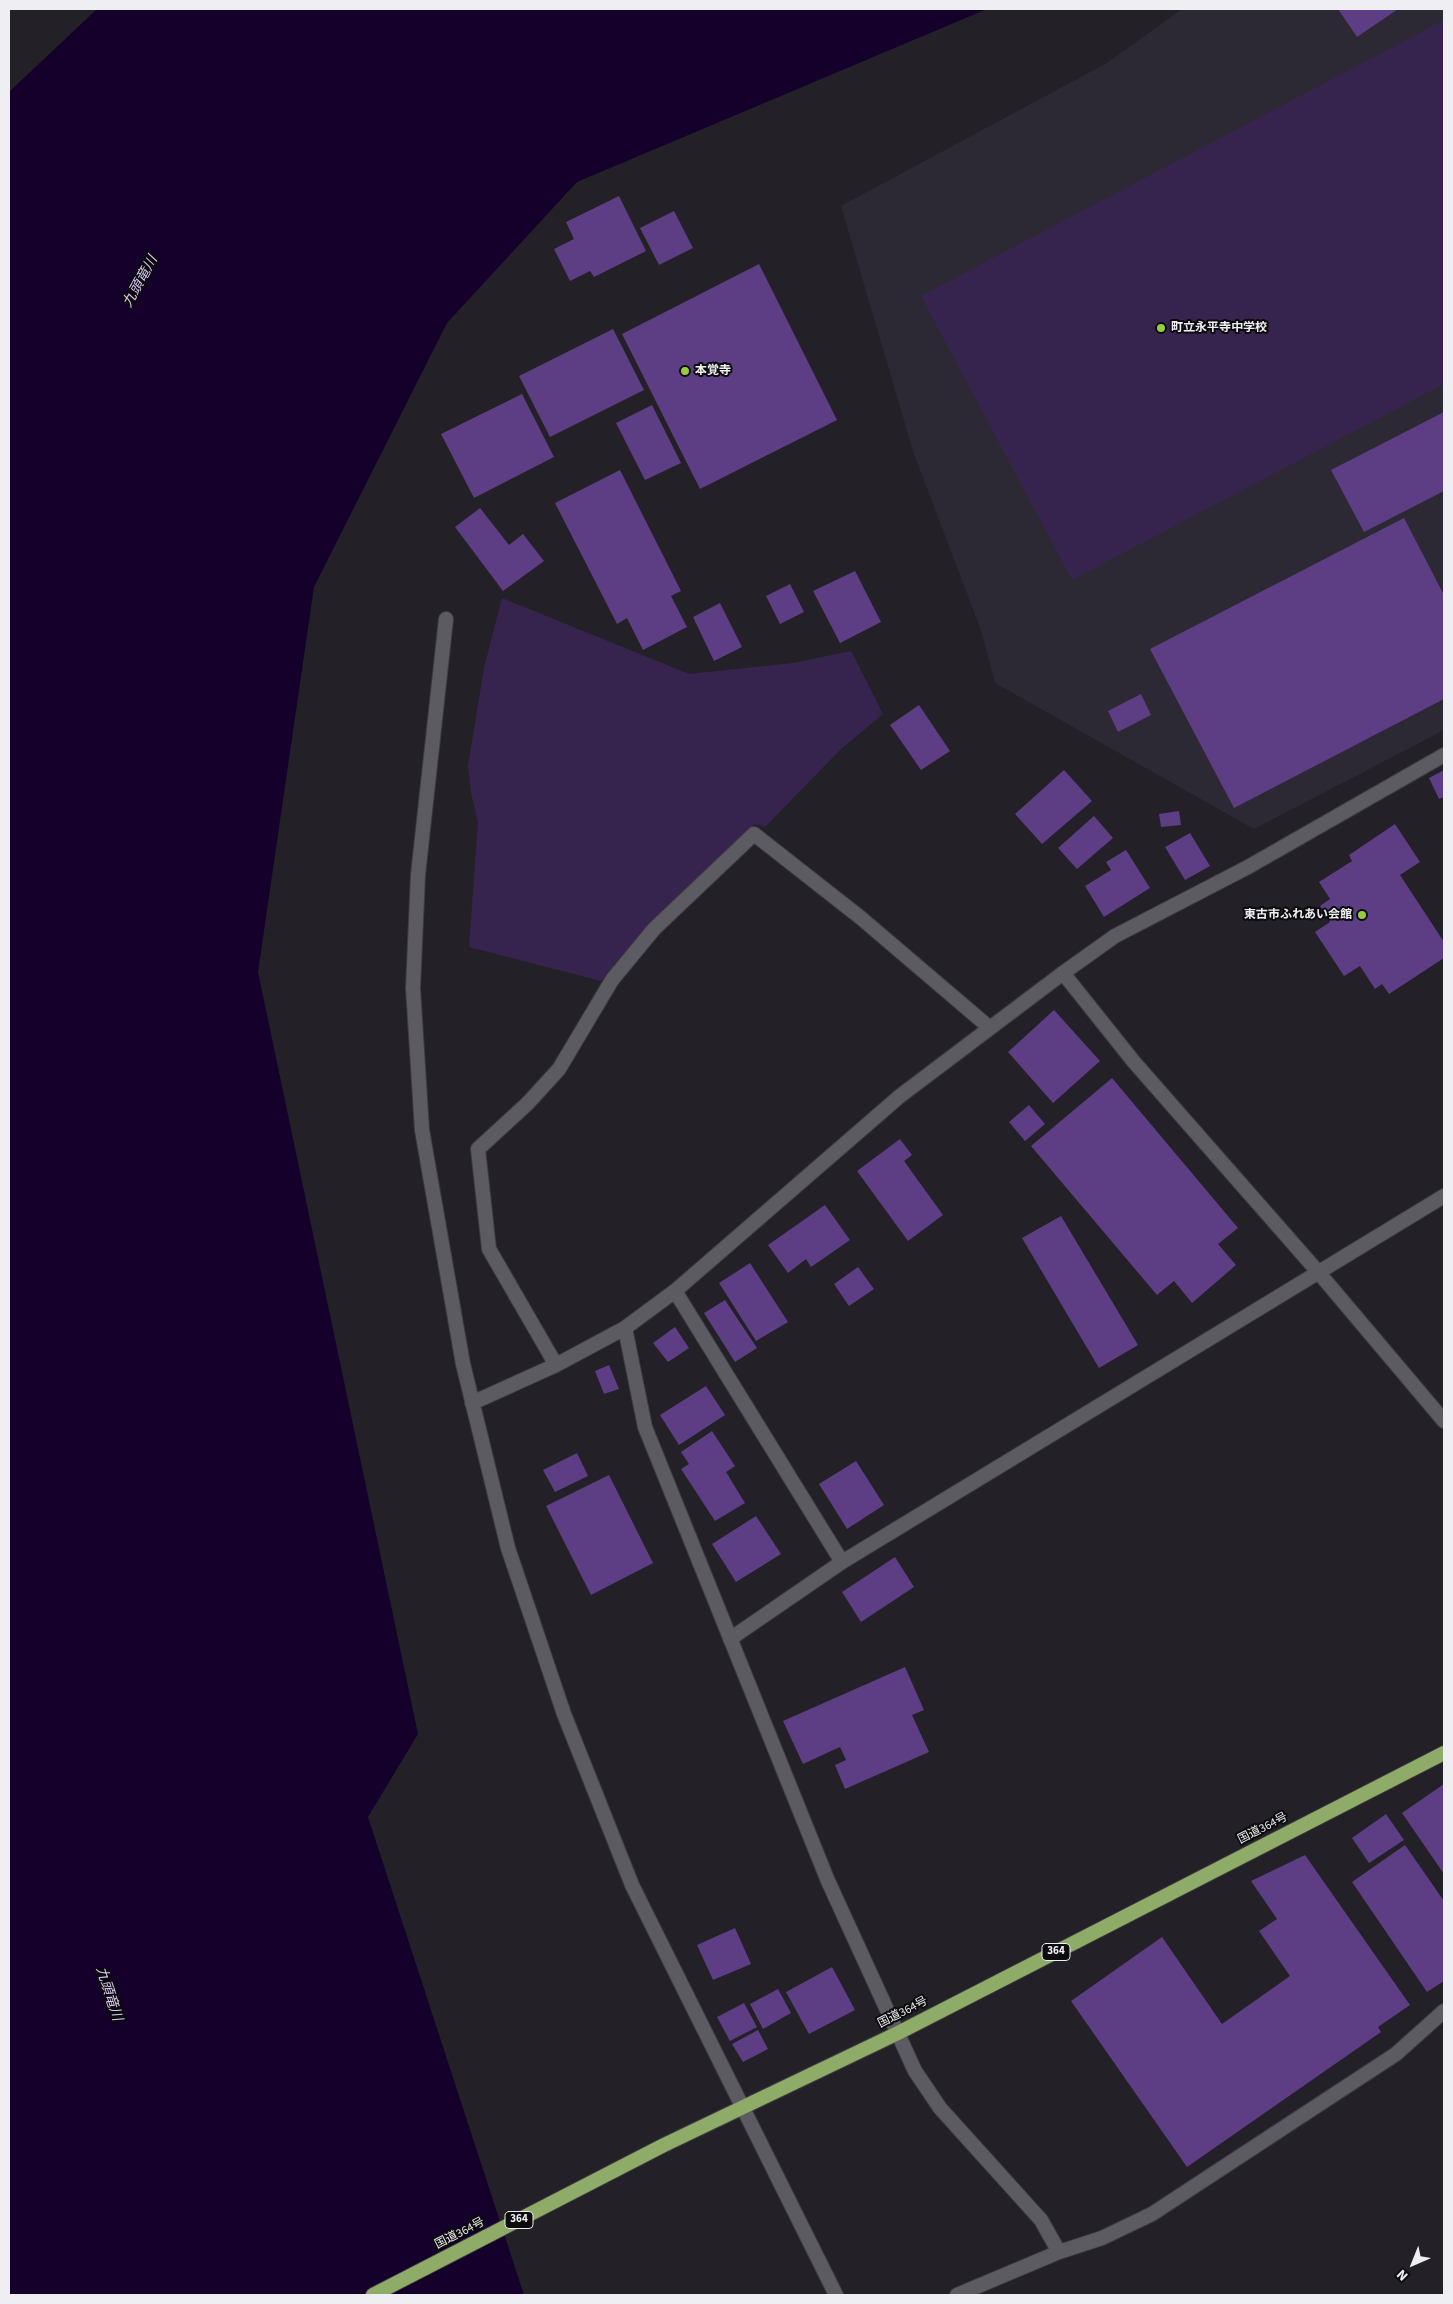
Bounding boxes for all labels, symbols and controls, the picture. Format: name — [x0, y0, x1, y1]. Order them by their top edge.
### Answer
water label: 九頭竜川 — [120, 253, 162, 311]
place label: 町立永平寺中学校 — [1171, 321, 1267, 335]
marker: 町立永平寺中学校 — [1155, 322, 1167, 334]
place label: 本覚寺 — [695, 364, 731, 378]
marker: 本覚寺 — [679, 365, 691, 377]
place label: 東古市ふれあい会館 — [1244, 908, 1352, 922]
marker: 東古市ふれあい会館 — [1356, 909, 1368, 921]
street label: 国道364号 — [1236, 1810, 1290, 1848]
road number: 364 — [1042, 1944, 1070, 1960]
water label: 九頭竜川 — [91, 1965, 125, 2023]
street label: 国道364号 — [876, 1994, 930, 2032]
road number: 364 — [505, 2212, 533, 2228]
street label: 国道364号 — [433, 2215, 487, 2253]
north arrow — [1388, 2239, 1438, 2289]
text: N — [1392, 2264, 1413, 2285]

